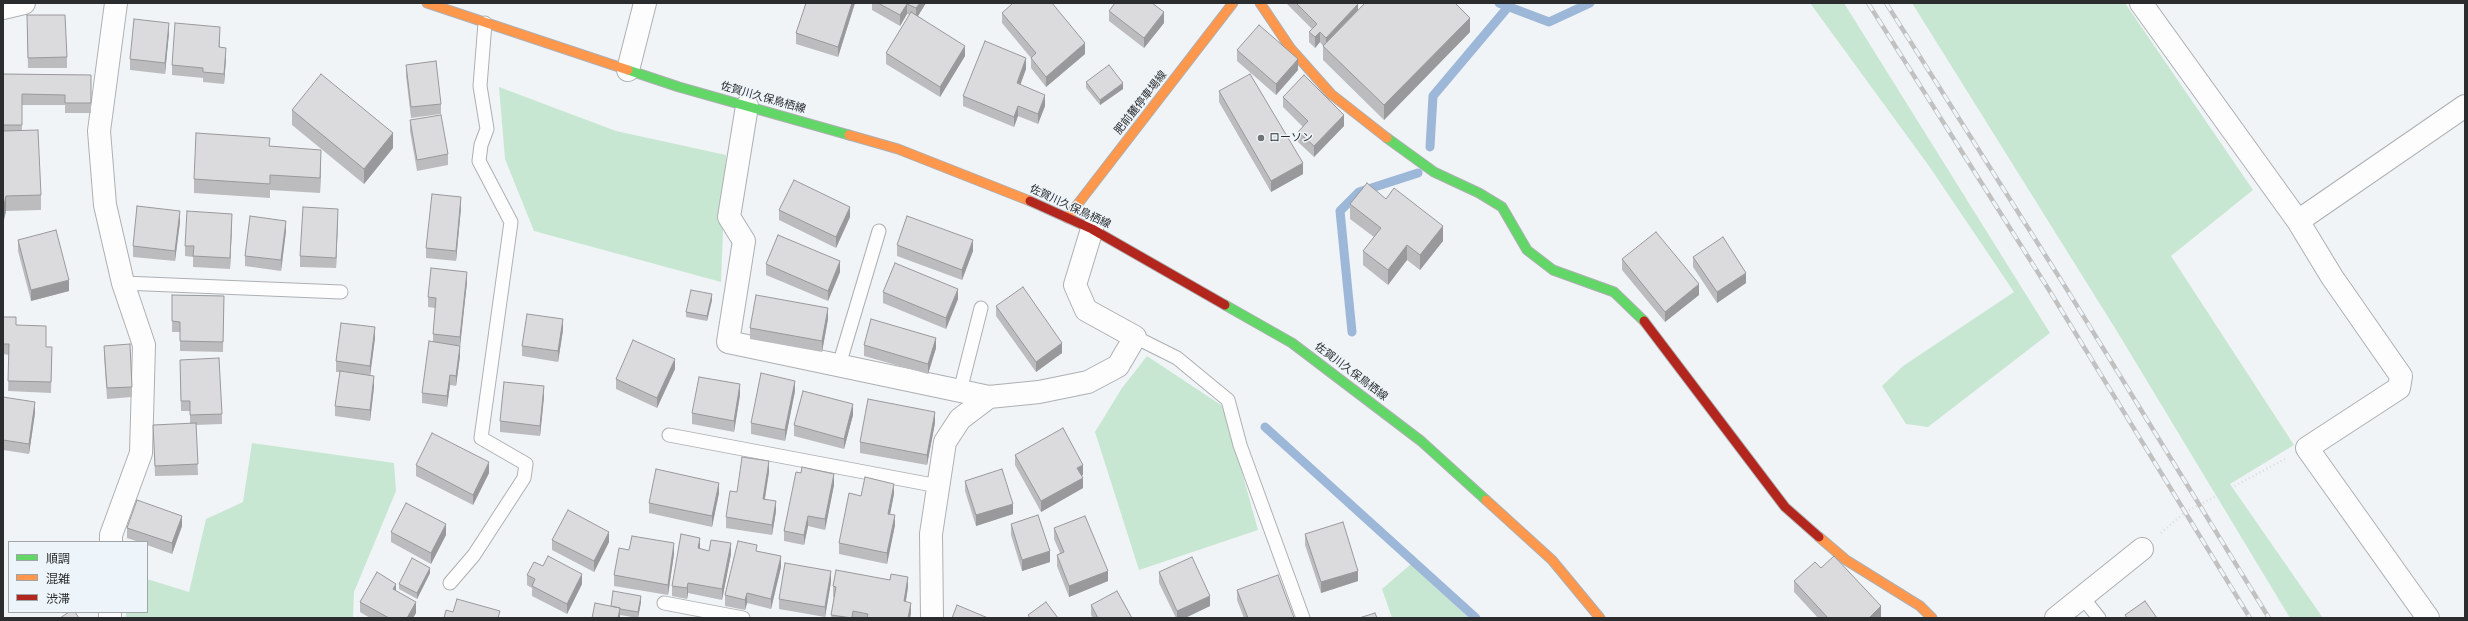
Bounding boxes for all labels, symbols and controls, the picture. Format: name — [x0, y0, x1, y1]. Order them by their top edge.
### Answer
street label: 肥前麓停車場線 — [1112, 69, 1170, 137]
street label: 佐賀川久保鳥栖線 — [719, 80, 807, 116]
place label: ローソン — [1269, 131, 1313, 145]
marker: ローソン — [1256, 133, 1266, 143]
street label: 佐賀川久保鳥栖線 — [1027, 182, 1113, 232]
street label: 佐賀川久保鳥栖線 — [1312, 340, 1390, 404]
legend — [8, 541, 148, 613]
text: 順調 — [46, 552, 70, 566]
text: 混雑 — [46, 572, 70, 586]
text: 渋滞 — [46, 592, 70, 606]

